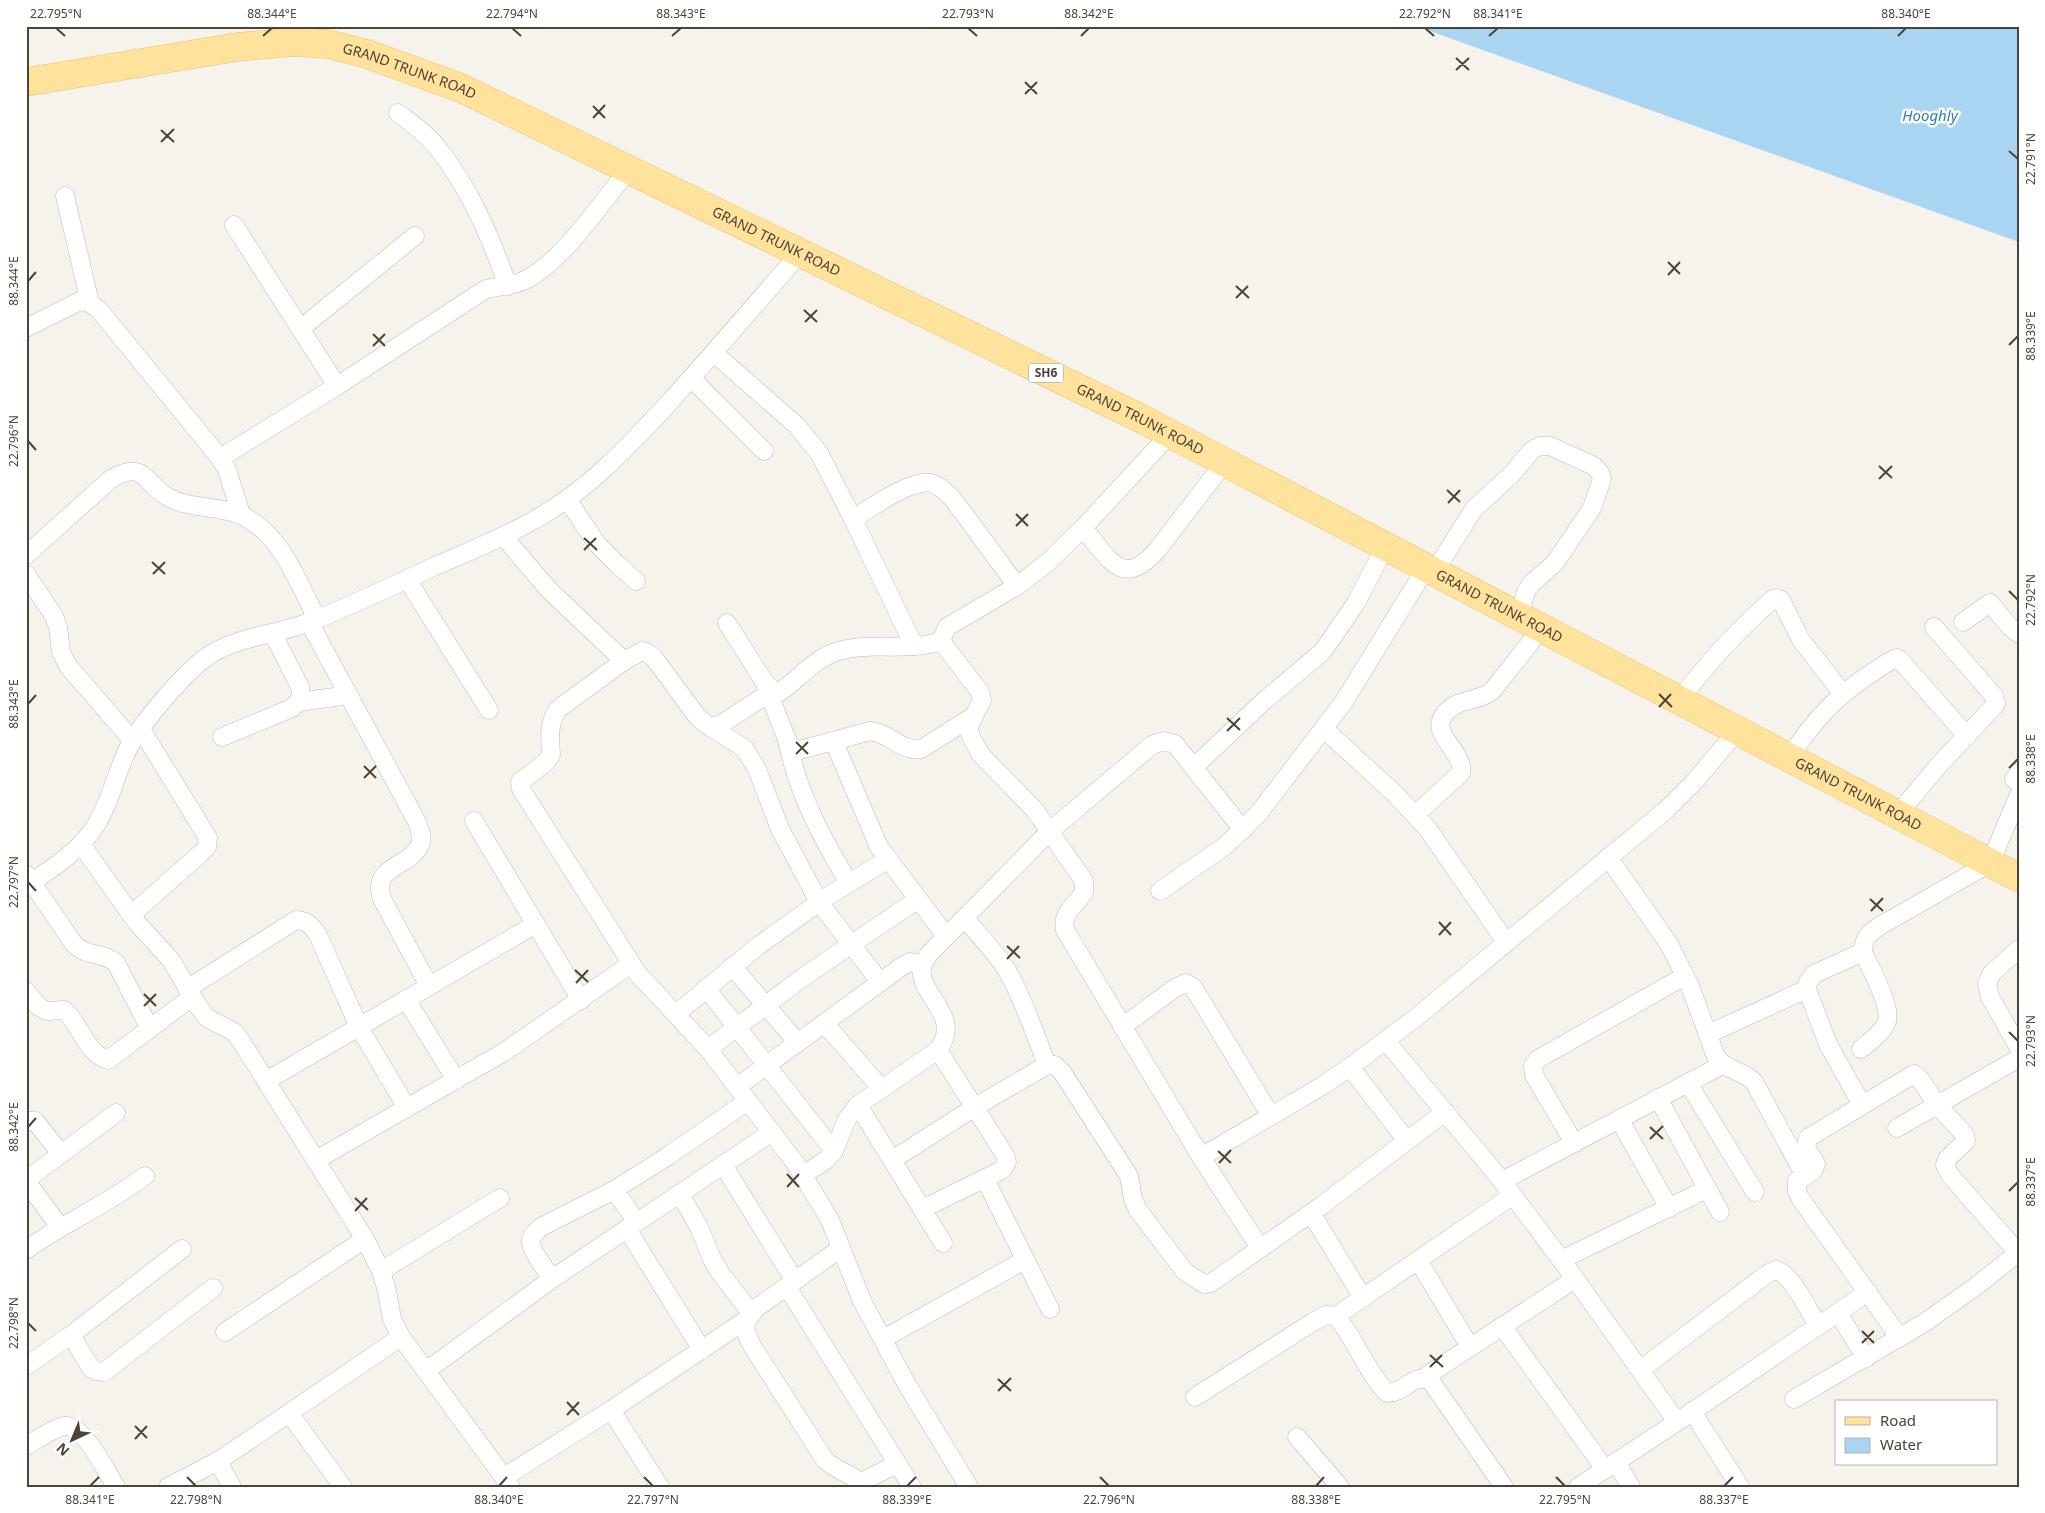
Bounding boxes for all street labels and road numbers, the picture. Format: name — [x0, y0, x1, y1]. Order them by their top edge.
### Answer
street label: GRAND TRUNK ROAD — [341, 38, 480, 103]
street label: GRAND TRUNK ROAD — [709, 202, 844, 280]
road number: SH6 — [1028, 363, 1064, 382]
street label: GRAND TRUNK ROAD — [1073, 379, 1208, 459]
street label: GRAND TRUNK ROAD — [1433, 565, 1566, 647]
street label: GRAND TRUNK ROAD — [1792, 752, 1925, 834]

